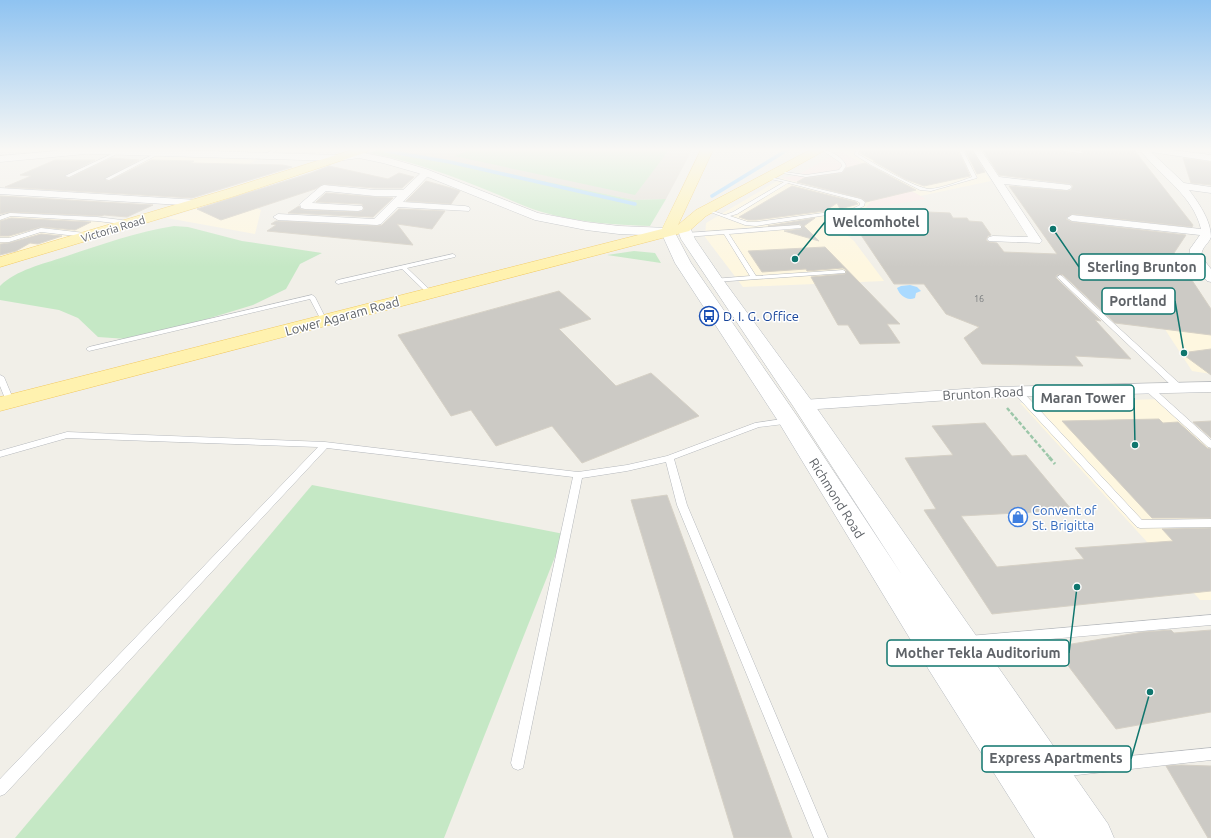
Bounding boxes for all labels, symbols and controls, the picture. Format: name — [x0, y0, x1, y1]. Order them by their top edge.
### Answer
callout: Welcomhotel — [825, 209, 928, 235]
street label: Victoria Road — [80, 214, 146, 244]
text: Welcomhotel — [833, 214, 919, 230]
callout: Sterling Brunton — [1079, 254, 1205, 280]
text: Sterling Brunton — [1087, 259, 1197, 275]
callout: Portland — [1102, 288, 1175, 314]
text: Portland — [1109, 293, 1167, 309]
street label: Lower Agaram Road — [283, 294, 401, 338]
house number: 16 — [974, 294, 984, 304]
bus stop icon: D. I. G. Office — [698, 305, 720, 327]
place label: D. I. G. Office — [723, 309, 799, 323]
street label: Brunton Road — [942, 384, 1024, 402]
callout: Maran Tower — [1033, 385, 1134, 411]
text: Maran Tower — [1040, 390, 1126, 406]
street label: Richmond Road — [807, 455, 867, 541]
place label: Convent of St. Brigitta — [1032, 503, 1097, 532]
shop icon: Convent of St. Brigitta — [1007, 506, 1029, 528]
callout: Mother Tekla Auditorium — [887, 640, 1069, 666]
text: Mother Tekla Auditorium — [895, 645, 1061, 661]
callout: Express Apartments — [982, 746, 1131, 772]
text: Express Apartments — [989, 750, 1123, 766]

